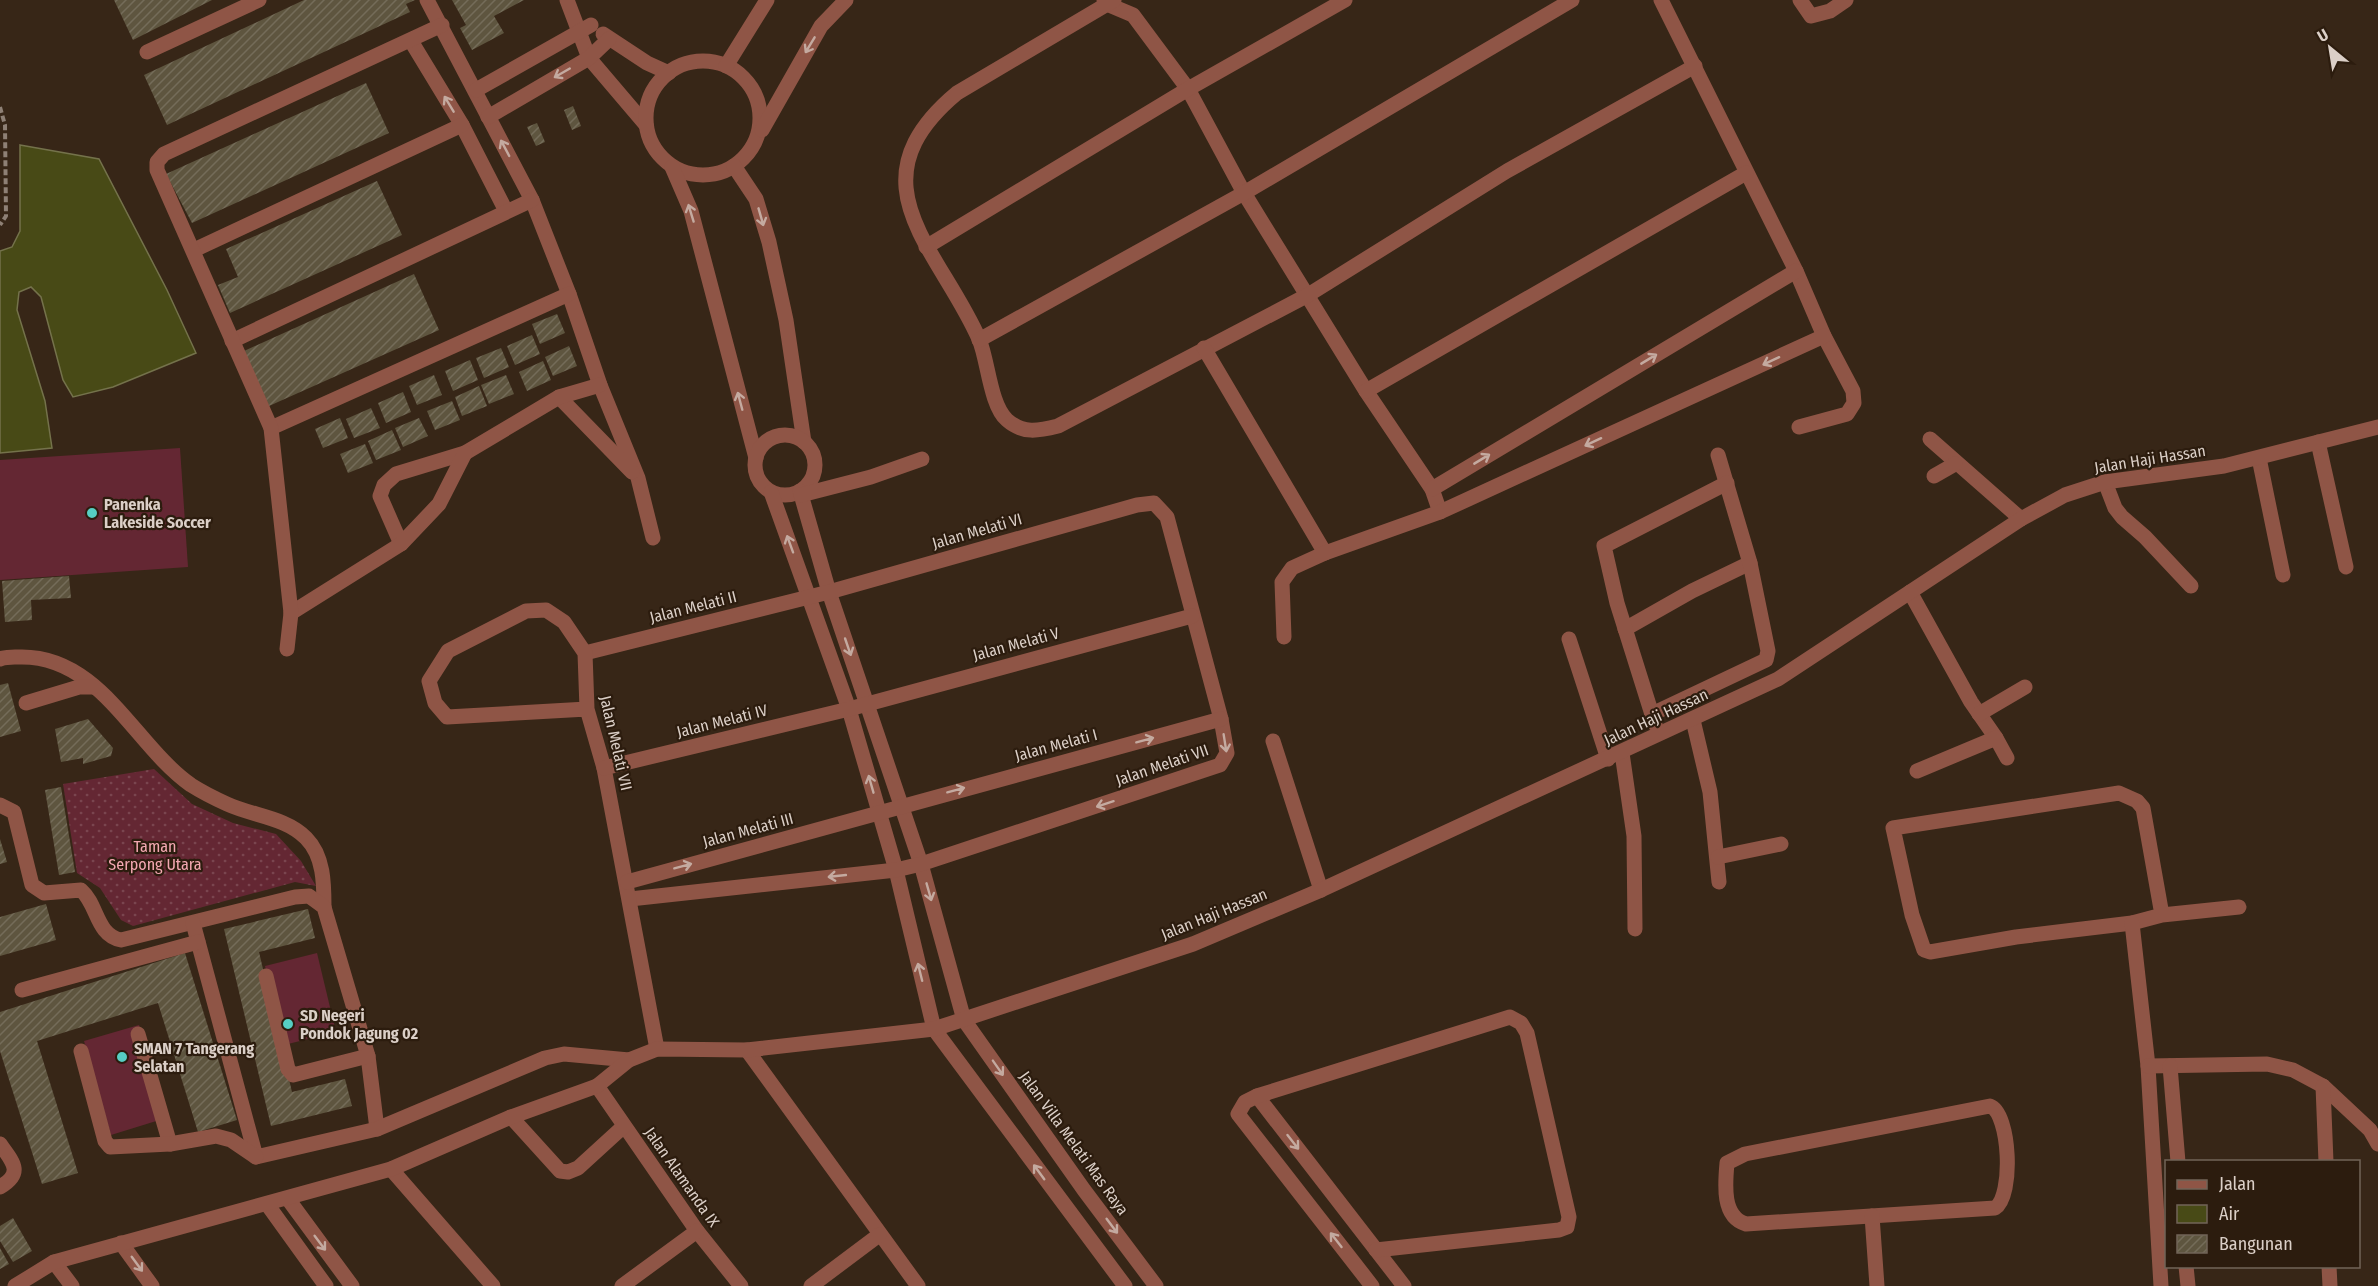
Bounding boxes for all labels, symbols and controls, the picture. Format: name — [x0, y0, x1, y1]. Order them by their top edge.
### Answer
north arrow — [2300, 18, 2360, 78]
text: U — [2314, 25, 2332, 46]
one-way arrow — [803, 36, 815, 53]
one-way arrow — [554, 68, 571, 80]
one-way arrow — [442, 96, 454, 113]
one-way arrow — [499, 140, 510, 158]
one-way arrow — [685, 204, 696, 223]
one-way arrow — [756, 208, 767, 227]
one-way arrow — [1640, 352, 1657, 364]
one-way arrow — [1762, 355, 1780, 367]
one-way arrow — [734, 392, 746, 411]
one-way arrow — [1585, 436, 1603, 448]
street label: Jalan Haji Hassan — [2093, 441, 2207, 477]
one-way arrow — [1473, 453, 1490, 465]
place label: Panenka Lakeside Soccer — [104, 495, 211, 532]
marker: Panenka Lakeside Soccer — [85, 506, 99, 520]
street label: Jalan Melati VI — [930, 509, 1024, 553]
one-way arrow — [784, 535, 795, 554]
street label: Jalan Melati II — [648, 587, 738, 627]
street label: Jalan Melati V — [971, 623, 1062, 665]
one-way arrow — [843, 637, 854, 656]
street label: Jalan Haji Hassan — [1601, 685, 1711, 749]
street label: Jalan Melati VII — [596, 694, 636, 792]
street label: Jalan Melati IV — [675, 700, 770, 741]
street label: Jalan Melati I — [1013, 725, 1099, 765]
one-way arrow — [1135, 733, 1154, 745]
one-way arrow — [1220, 733, 1231, 752]
street label: Jalan Melati VII — [1113, 740, 1211, 790]
one-way arrow — [865, 775, 876, 794]
one-way arrow — [947, 783, 966, 795]
one-way arrow — [1096, 799, 1115, 810]
street label: Jalan Melati III — [701, 809, 795, 851]
park label: Taman Serpong Utara — [108, 837, 202, 874]
one-way arrow — [673, 860, 692, 871]
one-way arrow — [828, 871, 848, 882]
one-way arrow — [923, 882, 935, 901]
street label: Jalan Haji Hassan — [1158, 884, 1270, 944]
one-way arrow — [914, 963, 926, 982]
place label: SD Negeri Pondok Jagung 02 — [300, 1006, 419, 1043]
marker: SD Negeri Pondok Jagung 02 — [281, 1017, 295, 1031]
place label: SMAN 7 Tangerang Selatan — [134, 1039, 254, 1076]
marker: SMAN 7 Tangerang Selatan — [115, 1050, 129, 1064]
one-way arrow — [992, 1059, 1004, 1075]
street label: Jalan Villa Melati Mas Raya — [1015, 1067, 1133, 1219]
street label: Jalan Alamanda IX — [641, 1123, 724, 1231]
one-way arrow — [1286, 1134, 1299, 1150]
legend — [2165, 1160, 2360, 1268]
one-way arrow — [1033, 1165, 1046, 1181]
text: Jalan — [2219, 1173, 2256, 1195]
text: Air — [2219, 1203, 2240, 1225]
one-way arrow — [1105, 1218, 1118, 1234]
one-way arrow — [1330, 1232, 1343, 1248]
text: Bangunan — [2219, 1233, 2293, 1255]
one-way arrow — [313, 1234, 326, 1250]
one-way arrow — [130, 1256, 143, 1272]

